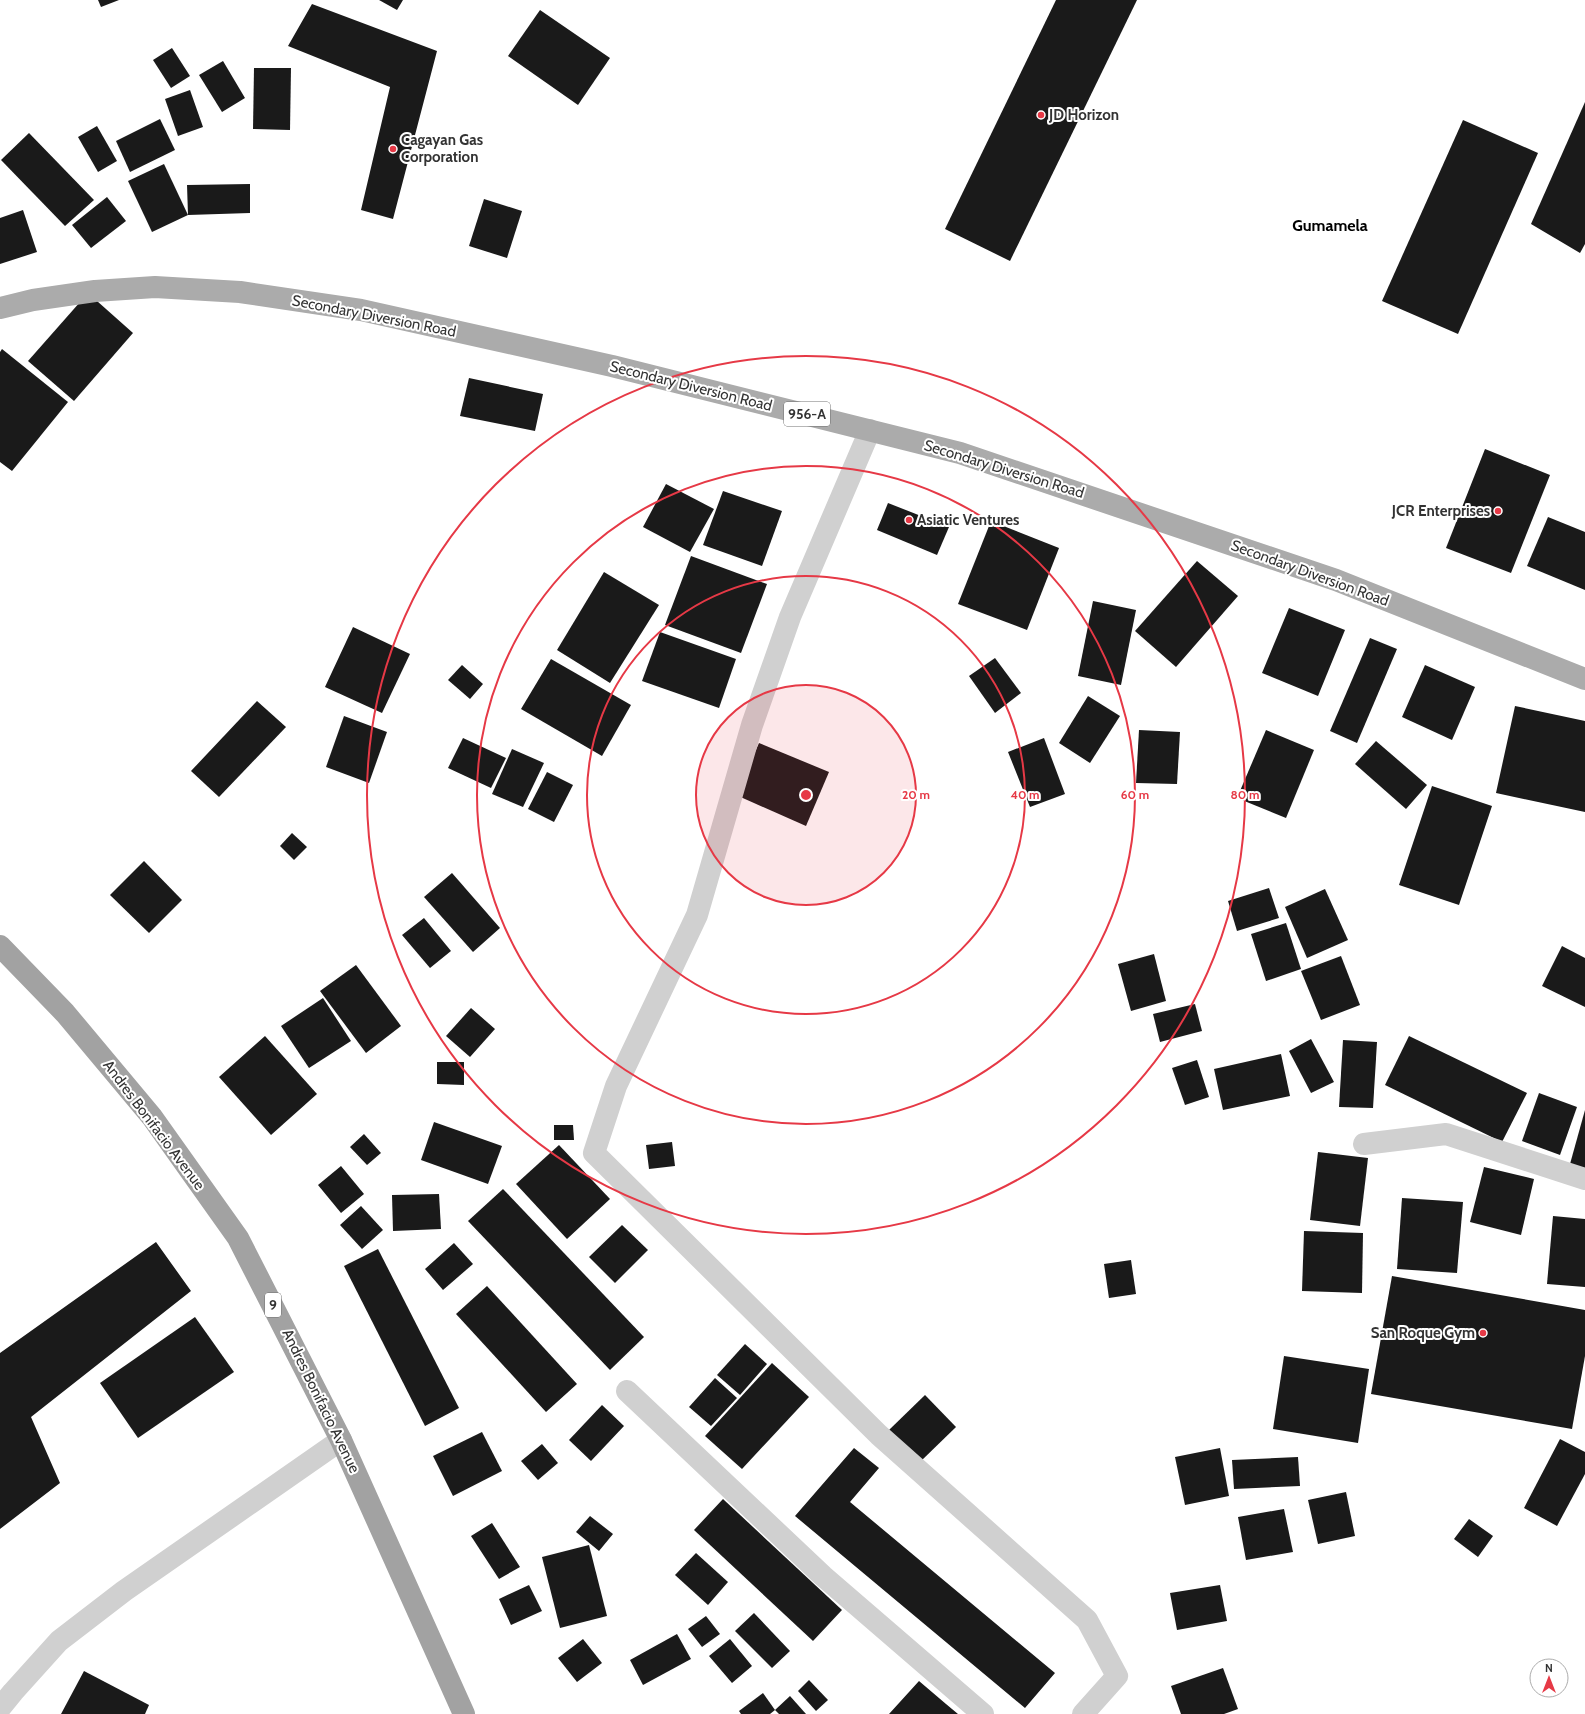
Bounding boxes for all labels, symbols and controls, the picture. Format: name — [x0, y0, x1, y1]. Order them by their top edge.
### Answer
place label: JD Horizon — [1048, 106, 1119, 124]
marker: JD Horizon — [1036, 110, 1046, 120]
place label: Cagayan Gas Corporation — [401, 131, 483, 166]
marker: Cagayan Gas Corporation — [388, 144, 398, 154]
district label: Gumamela — [1292, 216, 1368, 235]
street label: Secondary Diversion Road — [291, 291, 457, 341]
street label: Secondary Diversion Road — [608, 357, 774, 415]
road number: 956-A — [784, 402, 830, 426]
street label: Secondary Diversion Road — [922, 436, 1086, 502]
place label: JCR Enterprises — [1391, 502, 1490, 520]
marker: JCR Enterprises — [1493, 506, 1503, 516]
place label: Asiatic Ventures — [917, 511, 1019, 529]
marker: Asiatic Ventures — [904, 515, 914, 525]
street label: Secondary Diversion Road — [1229, 536, 1391, 610]
text: 20 m — [902, 787, 930, 802]
text: 40 m — [1010, 787, 1040, 802]
text: 60 m — [1121, 787, 1149, 802]
text: 80 m — [1231, 787, 1259, 802]
centre of rings — [799, 788, 813, 802]
street label: Andres Bonifacio Avenue — [99, 1057, 209, 1194]
road number: 9 — [265, 1293, 281, 1317]
place label: San Roque Gym — [1371, 1324, 1475, 1342]
street label: Andres Bonifacio Avenue — [278, 1326, 364, 1476]
marker: San Roque Gym — [1478, 1328, 1488, 1338]
north arrow — [1529, 1658, 1569, 1698]
text: N — [1545, 1661, 1553, 1675]

